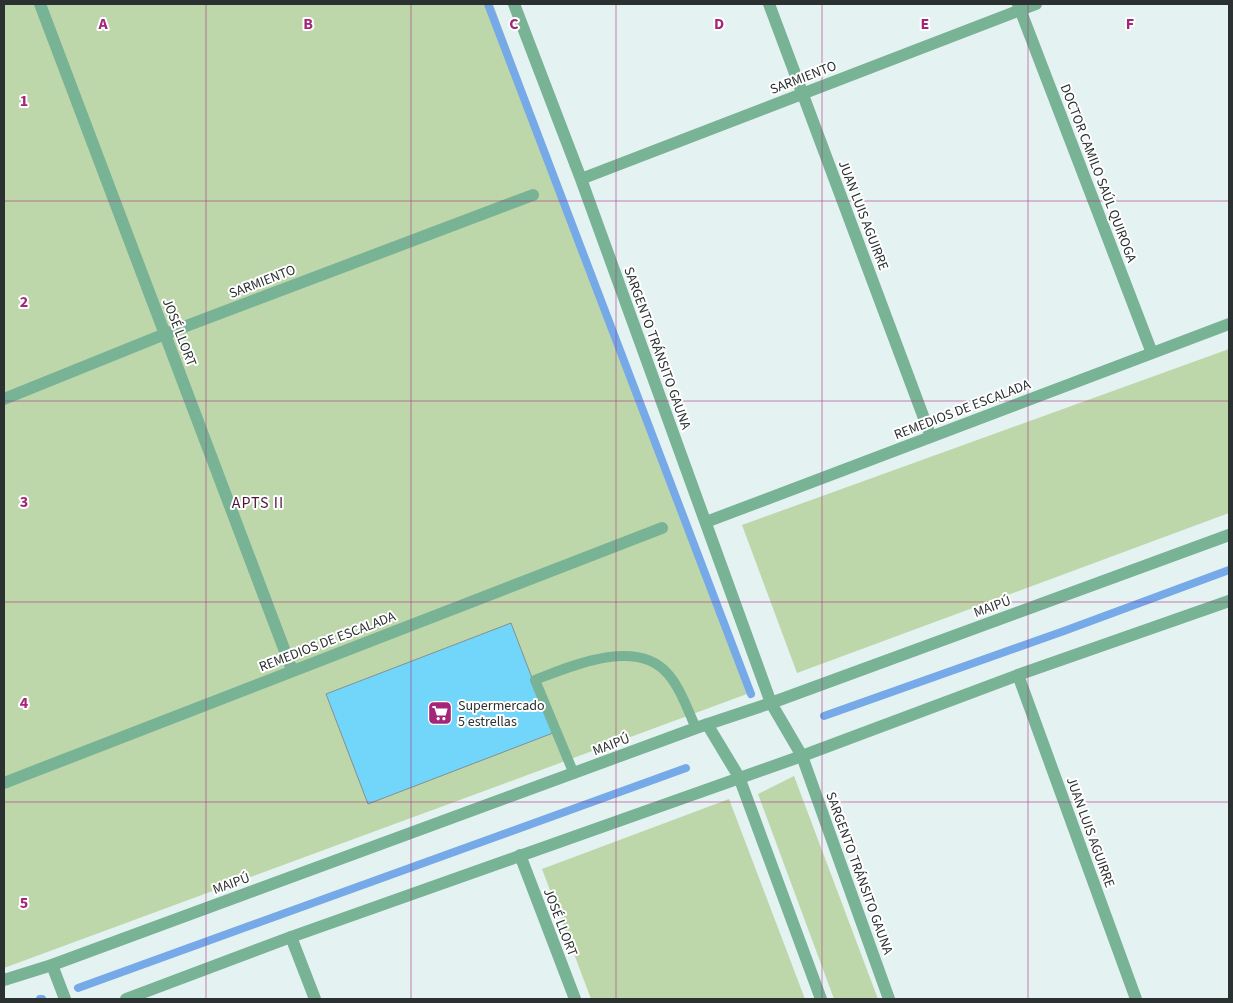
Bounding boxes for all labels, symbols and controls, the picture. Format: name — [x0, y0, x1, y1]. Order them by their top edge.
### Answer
text: A — [97, 13, 108, 35]
text: B — [303, 13, 313, 35]
text: C — [509, 13, 519, 35]
text: D — [714, 13, 724, 35]
text: E — [921, 13, 929, 35]
text: F — [1126, 13, 1134, 35]
street label: SARMIENTO — [767, 56, 840, 100]
street label: DOCTOR CAMILO SAÚL QUIROGA — [1055, 81, 1142, 266]
text: 1 — [20, 90, 28, 112]
street label: JUAN LUIS AGUIRRE — [833, 157, 893, 273]
street label: SARMIENTO — [226, 260, 299, 304]
street label: SARGENTO TRÁNSITO GAUNA — [618, 264, 696, 433]
text: 2 — [20, 291, 28, 313]
street label: JOSÉ LLORT — [157, 295, 201, 370]
street label: REMEDIOS DE ESCALADA — [891, 375, 1034, 445]
text: 3 — [20, 491, 28, 513]
district label: APTS II — [232, 492, 284, 514]
street label: MAIPÚ — [971, 591, 1014, 623]
street label: REMEDIOS DE ESCALADA — [256, 607, 399, 677]
text: 4 — [20, 692, 29, 714]
place label: Supermercado 5 estrellas — [458, 696, 545, 732]
supermarket icon: Supermercado 5 estrellas — [427, 700, 453, 726]
street label: MAIPÚ — [590, 729, 633, 761]
street label: JUAN LUIS AGUIRRE — [1061, 774, 1119, 890]
street label: SARGENTO TRÁNSITO GAUNA — [820, 789, 898, 958]
street label: MAIPÚ — [210, 868, 253, 900]
street label: JOSÉ LLORT — [538, 885, 582, 960]
text: 5 — [20, 892, 28, 914]

